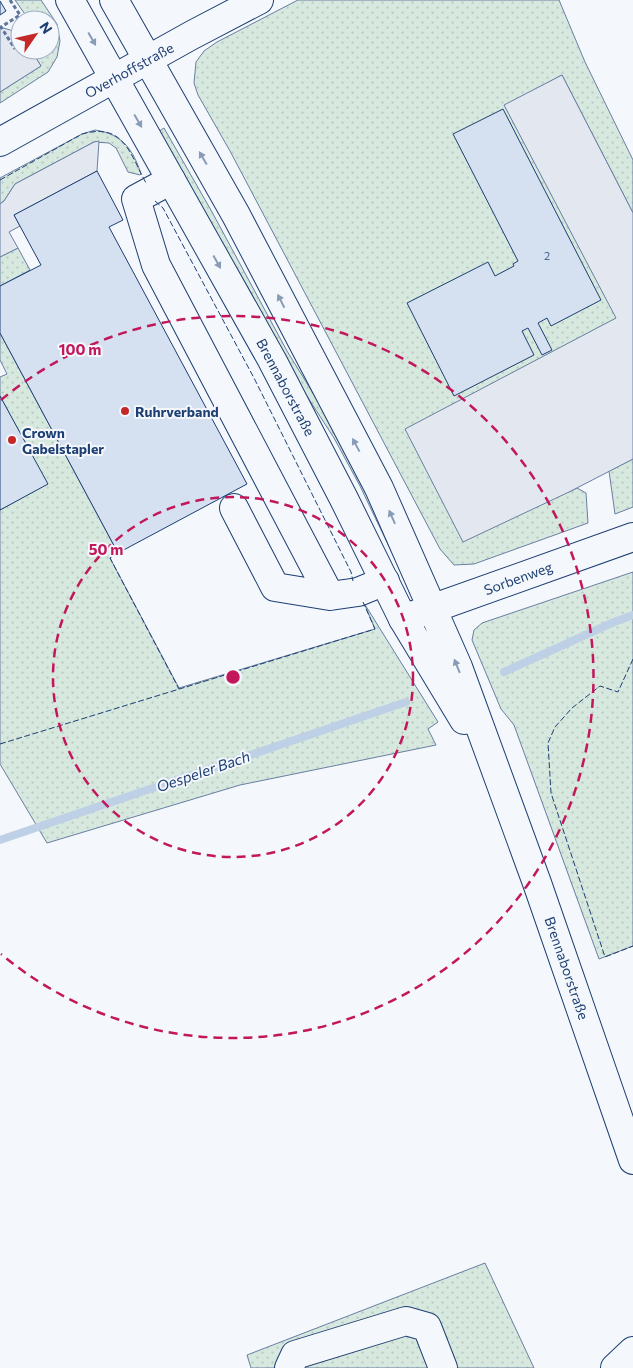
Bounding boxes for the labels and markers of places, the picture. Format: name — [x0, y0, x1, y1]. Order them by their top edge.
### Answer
place label: Ruhrverband — [135, 403, 219, 420]
marker: Ruhrverband — [119, 405, 131, 417]
place label: Crown Gabelstapler — [22, 424, 104, 457]
marker: Crown Gabelstapler — [6, 434, 18, 446]
centre of rings — [224, 668, 242, 686]

